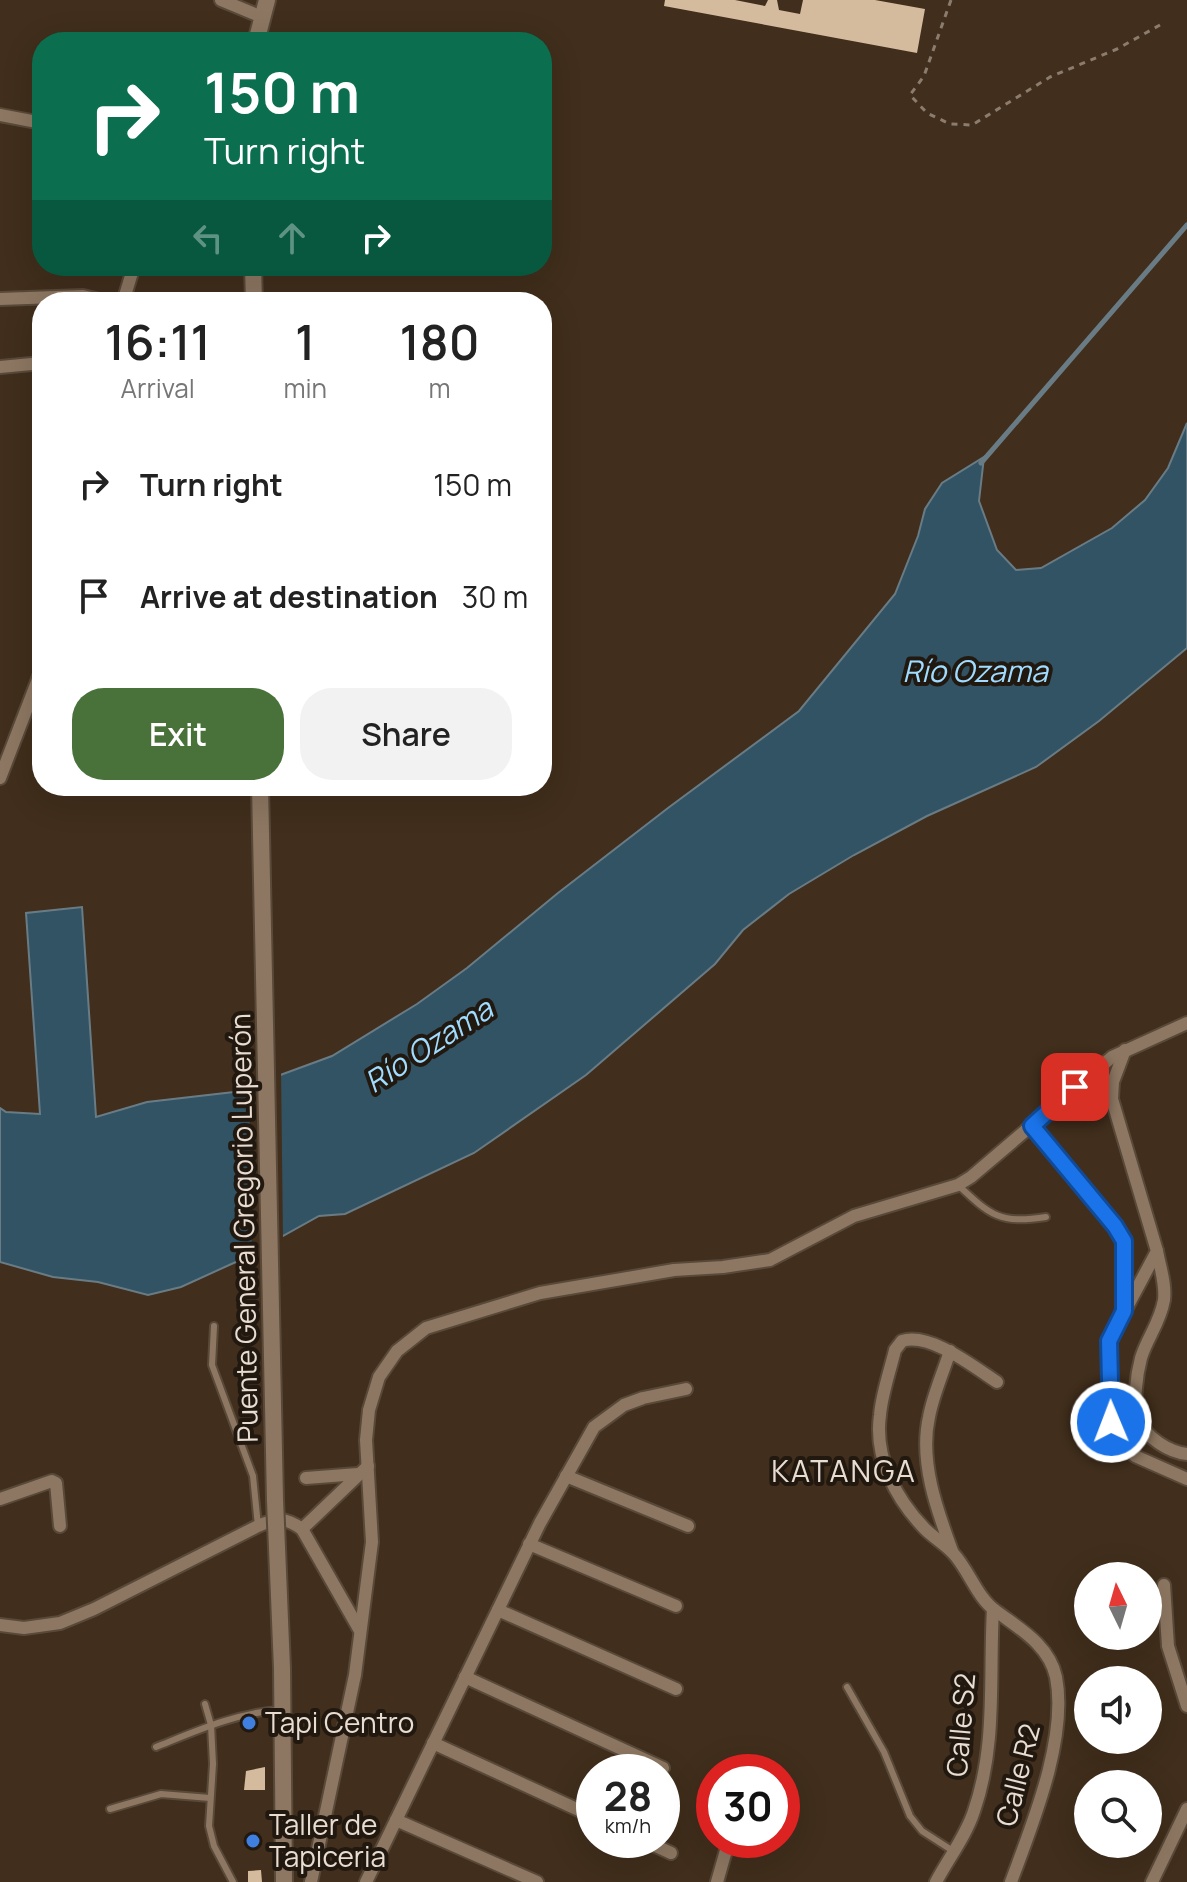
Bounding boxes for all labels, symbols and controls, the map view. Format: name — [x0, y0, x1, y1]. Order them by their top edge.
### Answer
text: 150 m — [204, 53, 360, 130]
icon: right — [72, 64, 176, 168]
text: Turn right — [204, 126, 365, 175]
icon: left — [186, 216, 230, 260]
icon: ahead — [270, 216, 314, 260]
icon: right — [354, 216, 398, 260]
text: 16:11 — [105, 309, 211, 374]
text: 1 — [295, 309, 315, 374]
text: 180 — [400, 309, 479, 374]
text: Arrival — [121, 370, 195, 406]
text: min — [283, 370, 327, 406]
text: m — [428, 370, 451, 406]
icon: right — [72, 462, 116, 506]
text: Turn right — [140, 464, 283, 505]
text: 150 m — [433, 464, 512, 505]
icon: arrive — [72, 574, 116, 618]
text: Arrive at destination — [140, 576, 438, 617]
text: 30 m — [462, 576, 528, 617]
water label: Río Ozama — [902, 650, 1049, 691]
button: Exit — [72, 688, 284, 780]
button: Share — [300, 688, 512, 780]
water label: Río Ozama — [356, 987, 501, 1101]
street label: Puente General Gregorio Luperón — [220, 1013, 266, 1443]
pin — [1041, 1053, 1109, 1121]
icon: arrive — [1053, 1065, 1097, 1109]
position arrow — [1069, 1380, 1153, 1464]
district label: KATANGA — [771, 1450, 917, 1491]
north arrow — [1074, 1562, 1162, 1650]
map controls — [1074, 1562, 1162, 1858]
button: sound — [1074, 1666, 1162, 1754]
street label: Calle S2 — [937, 1672, 983, 1778]
place label: Tapi Centro — [265, 1703, 414, 1741]
marker: Tapi Centro — [240, 1714, 258, 1732]
street label: Calle R2 — [986, 1720, 1048, 1830]
speed limit sign: 30 — [696, 1754, 800, 1858]
text: 28 — [604, 1768, 652, 1823]
button: search — [1074, 1770, 1162, 1858]
place label: Taller de Tapiceria — [269, 1805, 386, 1875]
text: km/h — [605, 1812, 651, 1839]
marker: Taller de Tapiceria — [244, 1832, 262, 1850]

